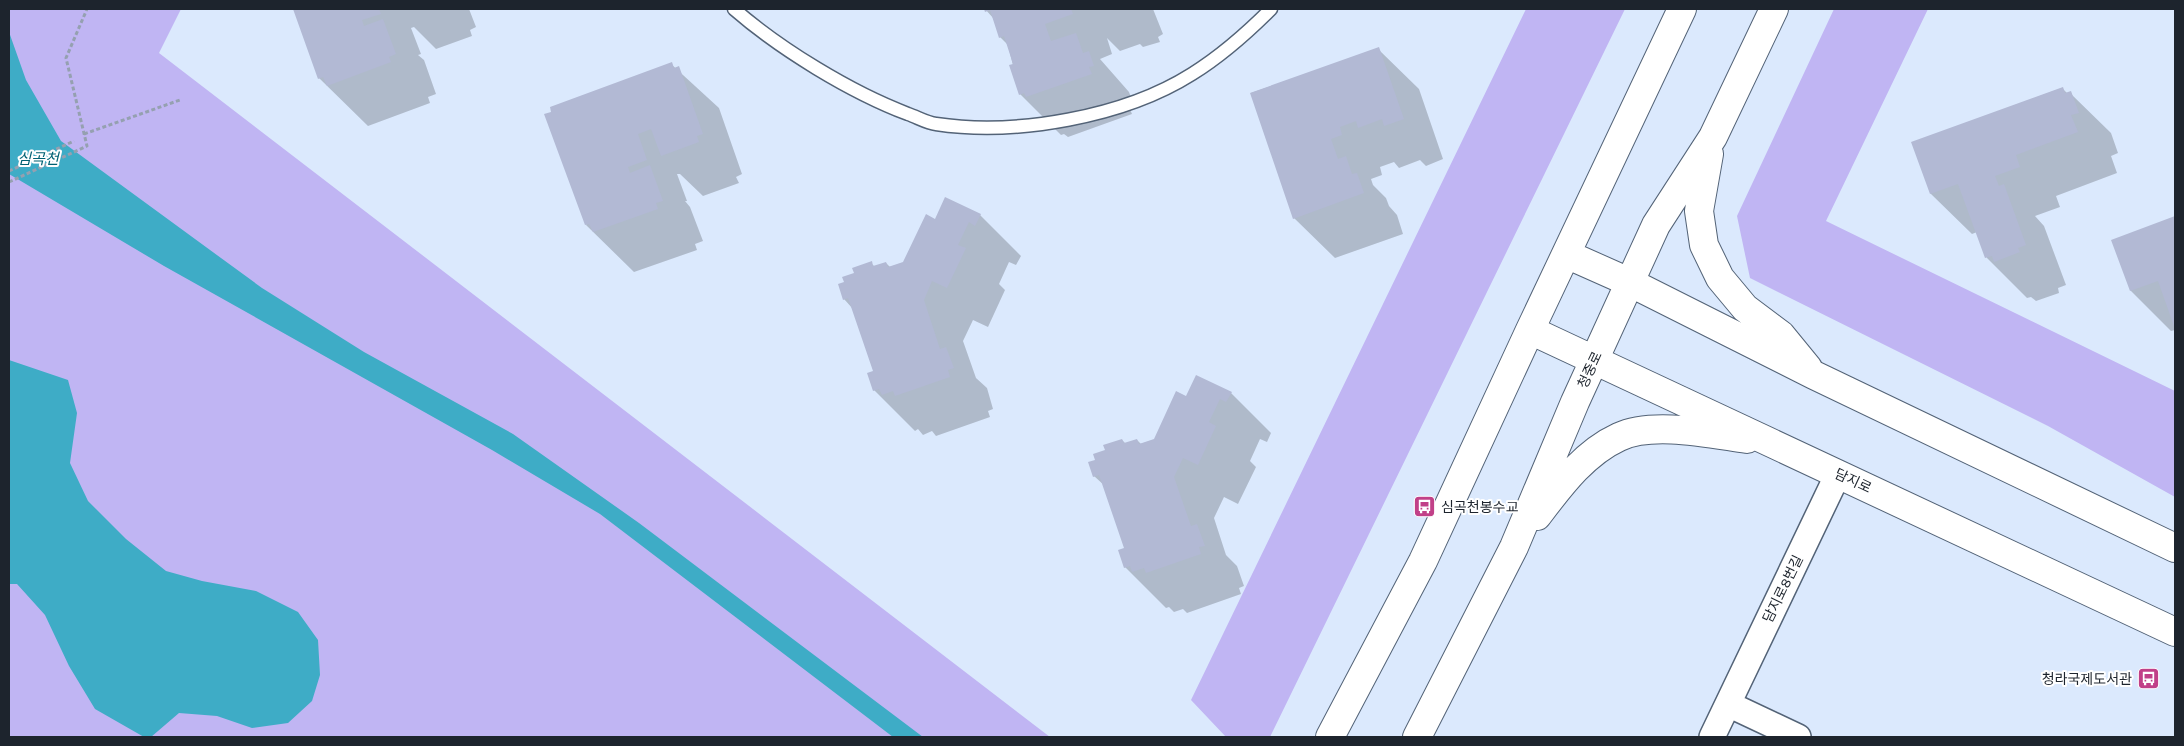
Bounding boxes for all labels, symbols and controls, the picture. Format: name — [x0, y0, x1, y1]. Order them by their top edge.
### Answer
water label: 심곡천 — [17, 150, 61, 168]
street label: 청중로 — [1574, 349, 1606, 391]
street label: 담지로 — [1832, 465, 1874, 497]
bus stop icon: 심곡천봉수교 — [1413, 495, 1437, 519]
place label: 심곡천봉수교 — [1441, 499, 1518, 516]
street label: 담지로8번길 — [1759, 552, 1807, 626]
bus stop icon: 청라국제도서관 — [2136, 667, 2160, 691]
place label: 청라국제도서관 — [2042, 671, 2132, 688]

